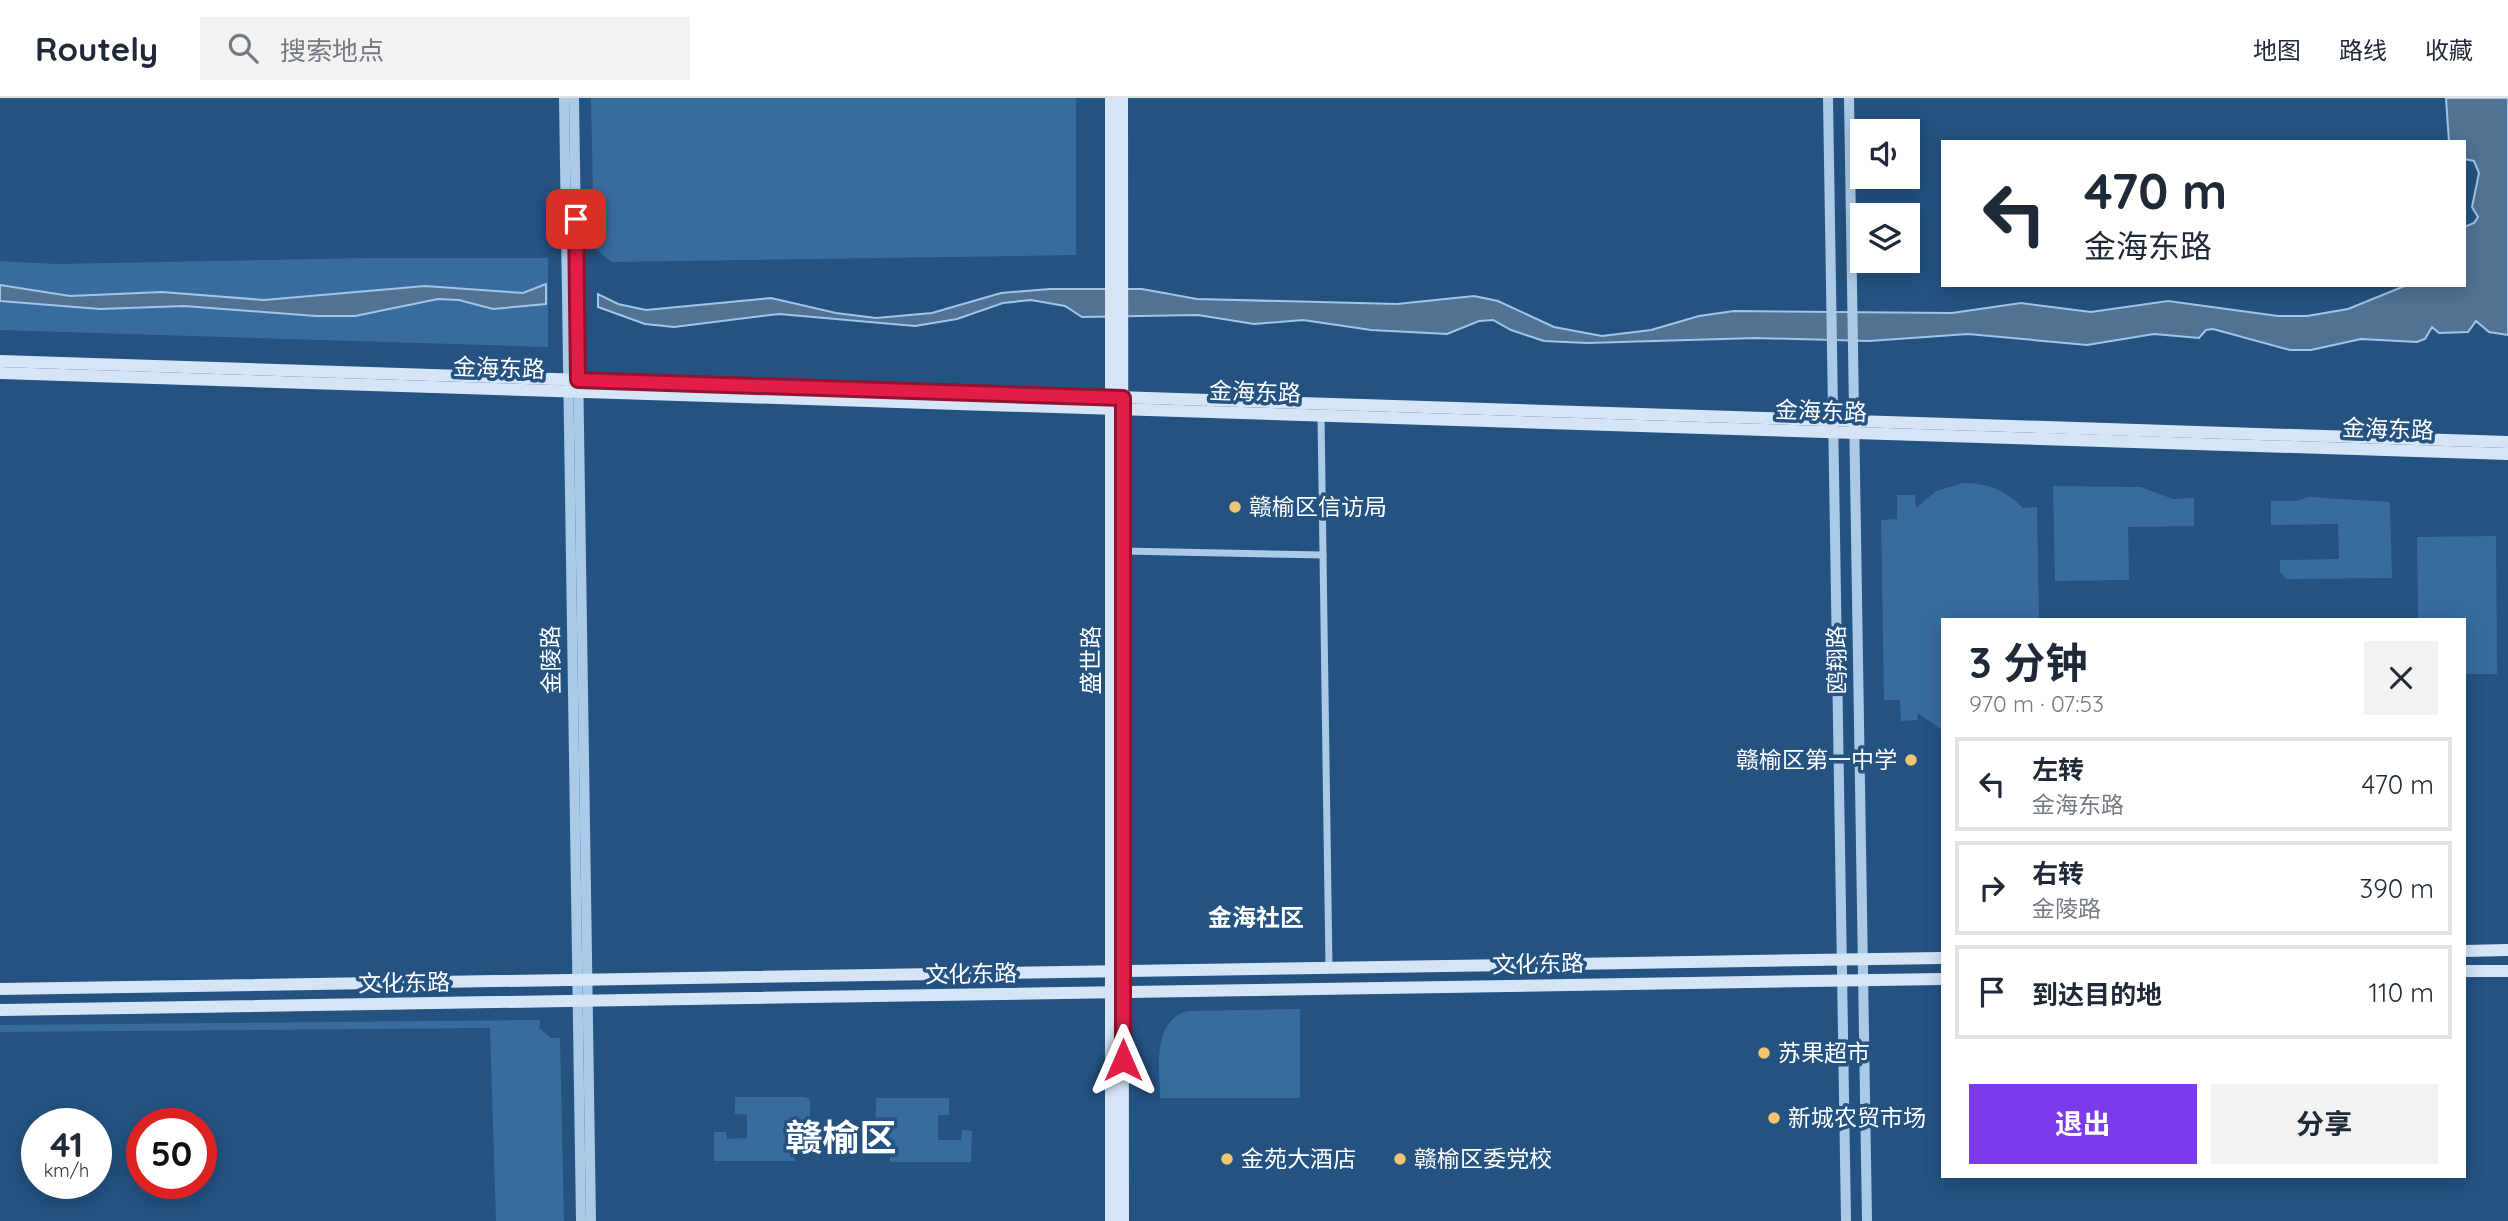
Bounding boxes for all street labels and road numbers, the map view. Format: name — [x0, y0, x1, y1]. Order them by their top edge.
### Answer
street label: 金海东路 — [453, 351, 545, 384]
street label: 金海东路 — [1209, 375, 1301, 408]
street label: 金海东路 — [1775, 394, 1867, 427]
street label: 金海东路 — [2342, 412, 2434, 445]
street label: 金陵路 — [535, 625, 566, 695]
street label: 鸥翔路 — [1821, 625, 1852, 695]
street label: 盛世路 — [1076, 626, 1105, 695]
street label: 文化东路 — [1492, 948, 1584, 979]
street label: 文化东路 — [925, 958, 1017, 989]
street label: 文化东路 — [358, 967, 450, 998]

